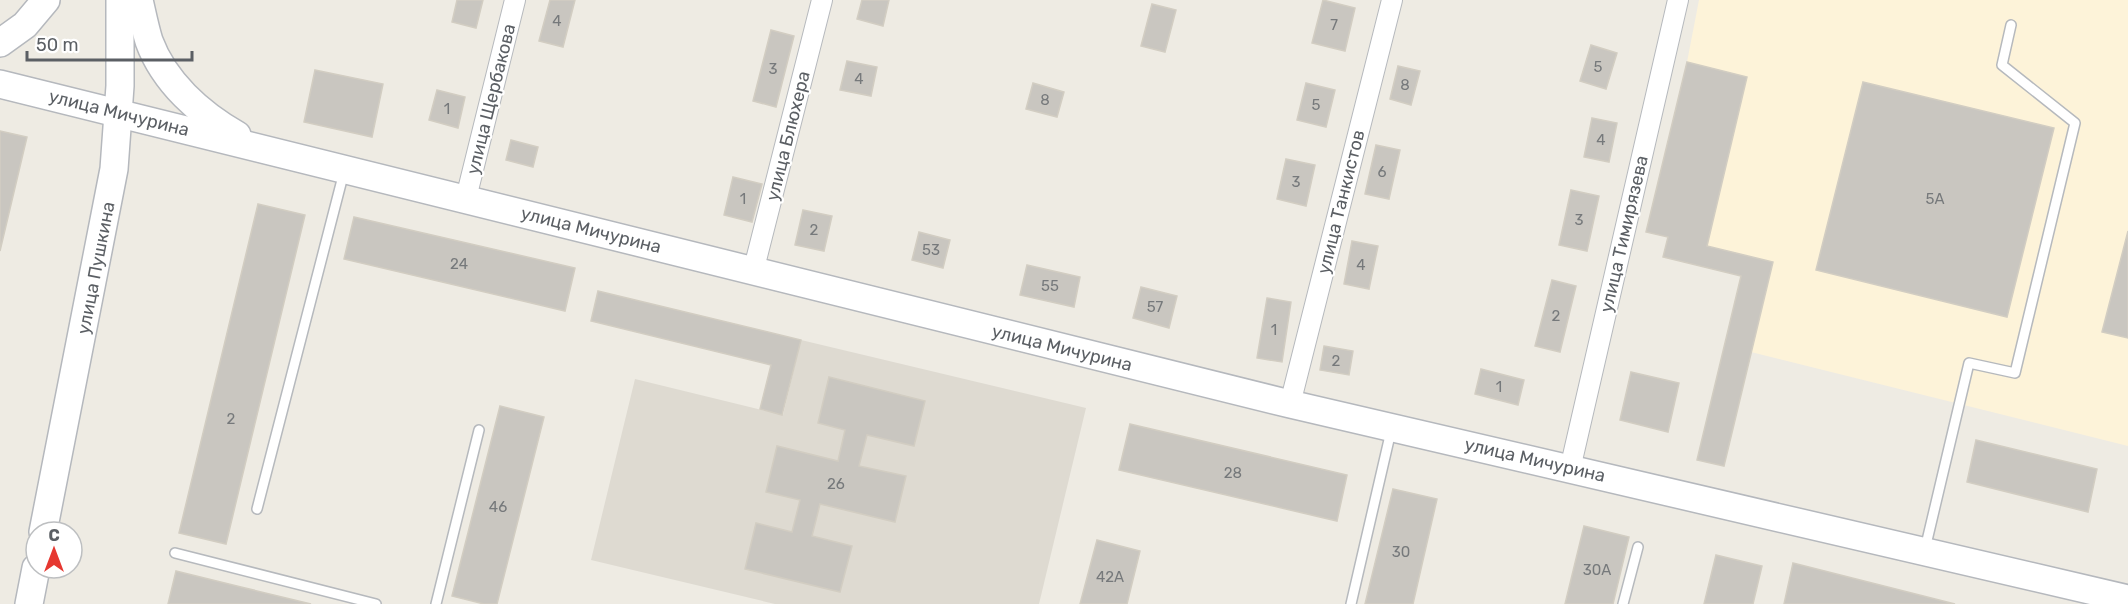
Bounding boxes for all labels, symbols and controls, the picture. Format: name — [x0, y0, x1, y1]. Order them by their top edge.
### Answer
house number: 4 — [552, 12, 562, 30]
house number: 7 — [1330, 16, 1338, 34]
street label: улица Щербакова — [462, 21, 520, 177]
scale bar — [27, 24, 192, 62]
text: 50 m — [36, 34, 79, 56]
house number: 5 — [1594, 58, 1603, 76]
house number: 3 — [768, 60, 778, 78]
street label: улица Блюхера — [761, 69, 815, 203]
house number: 4 — [854, 70, 864, 88]
house number: 8 — [1400, 76, 1410, 94]
street label: улица Мичурина — [47, 85, 191, 141]
house number: 8 — [1040, 91, 1050, 109]
house number: 5 — [1312, 96, 1321, 114]
house number: 1 — [444, 100, 450, 118]
street label: улица Танкистов — [1312, 128, 1370, 276]
house number: 4 — [1596, 131, 1606, 149]
street label: улица Тимирязева — [1595, 153, 1653, 315]
house number: 6 — [1377, 163, 1387, 181]
house number: 3 — [1291, 173, 1301, 191]
house number: 1 — [740, 190, 746, 208]
house number: 5А — [1926, 190, 1944, 208]
street label: улица Пушкина — [72, 200, 120, 336]
street label: улица Мичурина — [519, 202, 663, 258]
house number: 3 — [1574, 211, 1584, 229]
house number: 2 — [810, 221, 819, 239]
house number: 53 — [922, 241, 940, 259]
house number: 24 — [450, 255, 468, 273]
house number: 4 — [1356, 256, 1366, 274]
house number: 55 — [1041, 277, 1059, 295]
house number: 57 — [1147, 298, 1164, 316]
house number: 2 — [1552, 307, 1561, 325]
street label: улица Мичурина — [990, 320, 1134, 376]
house number: 1 — [1271, 321, 1277, 339]
house number: 2 — [1332, 352, 1341, 370]
house number: 1 — [1496, 378, 1502, 396]
house number: 2 — [227, 410, 236, 428]
street label: улица Мичурина — [1462, 433, 1608, 487]
house number: 28 — [1224, 464, 1242, 482]
house number: 26 — [827, 475, 845, 493]
house number: 46 — [489, 498, 507, 516]
north arrow — [24, 520, 84, 580]
text: С — [48, 526, 60, 545]
house number: 30 — [1392, 543, 1410, 561]
house number: 30А — [1583, 561, 1611, 579]
house number: 42А — [1096, 568, 1124, 586]

